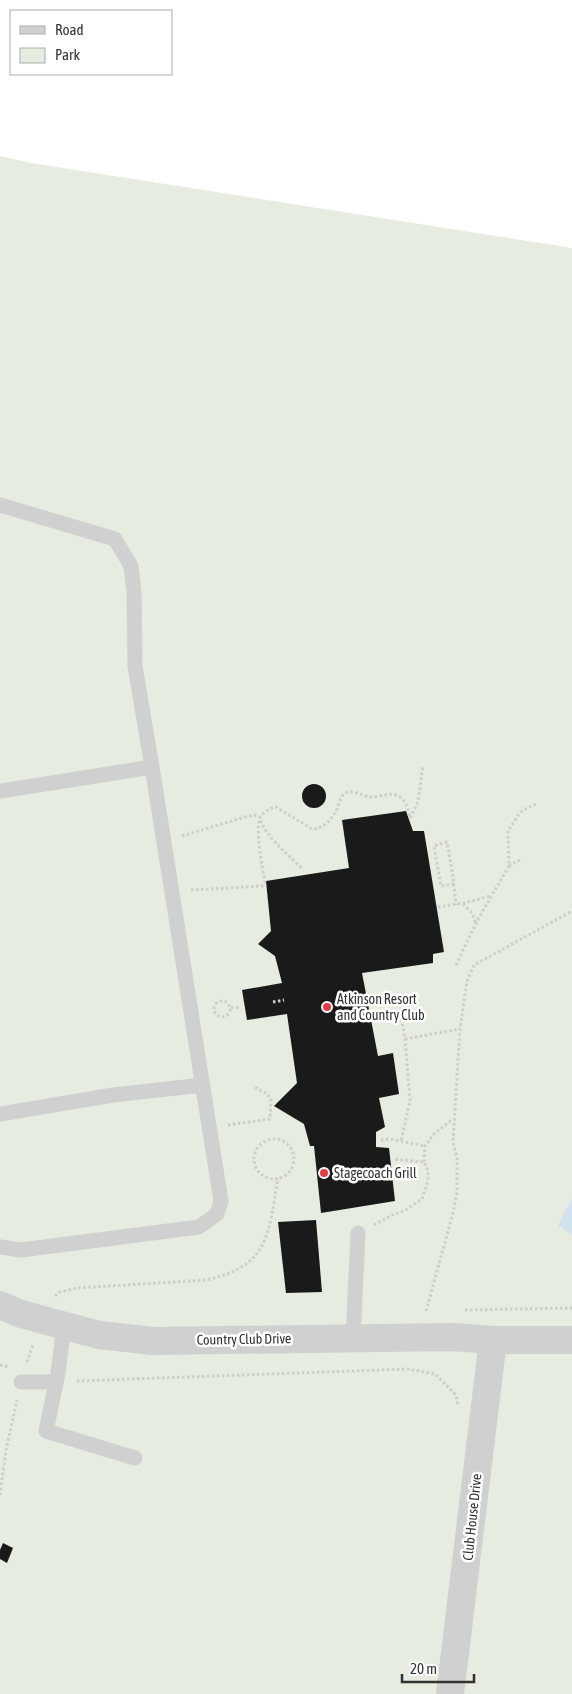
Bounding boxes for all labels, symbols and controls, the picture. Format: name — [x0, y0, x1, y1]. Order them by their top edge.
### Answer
legend — [10, 10, 172, 75]
text: Road — [55, 21, 84, 38]
text: Park — [55, 46, 80, 63]
place label: Atkinson Resort and Country Club — [337, 991, 425, 1023]
marker: Atkinson Resort and Country Club — [321, 1001, 333, 1013]
place label: Stagecoach Grill — [334, 1165, 417, 1181]
marker: Stagecoach Grill — [318, 1167, 330, 1179]
street label: Country Club Drive — [196, 1330, 292, 1348]
street label: Club House Drive — [459, 1473, 485, 1561]
scale bar — [402, 1652, 474, 1684]
text: 20 m — [410, 1660, 437, 1677]

